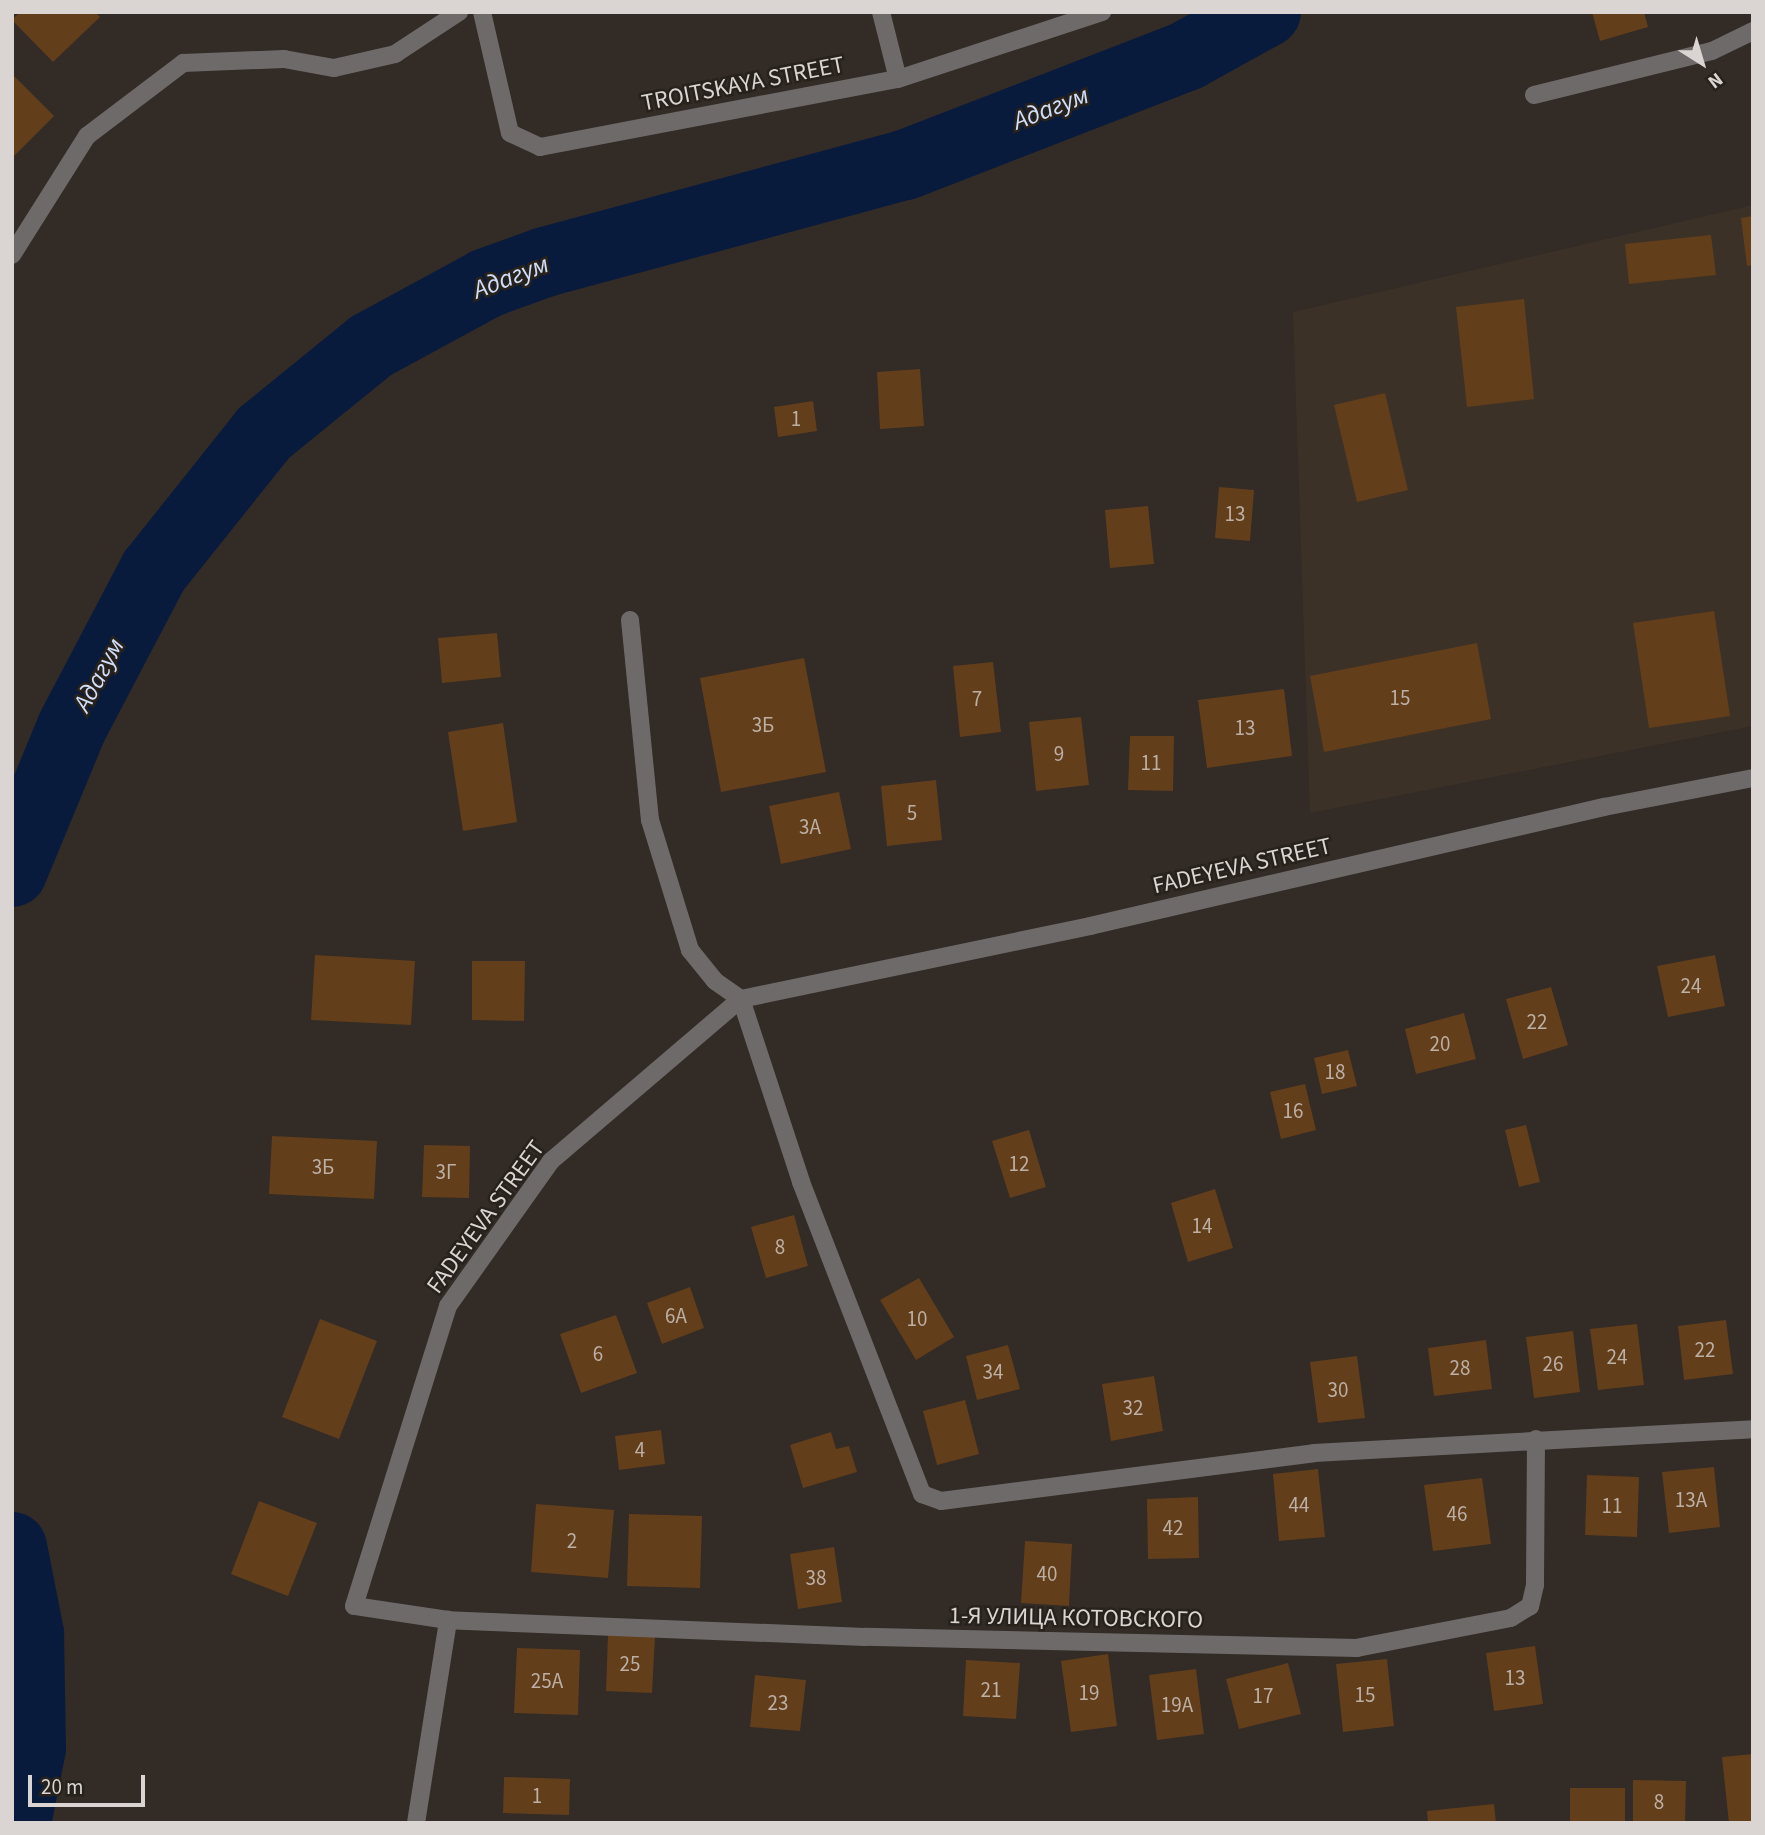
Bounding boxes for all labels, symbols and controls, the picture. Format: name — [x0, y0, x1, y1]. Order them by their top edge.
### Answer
north arrow — [1667, 28, 1737, 98]
street label: TROITSKAYA STREET — [639, 50, 847, 118]
text: N — [1702, 66, 1728, 95]
water label: Адагум — [1009, 79, 1093, 137]
water label: Адагум — [469, 248, 553, 306]
house number: 1 — [791, 406, 801, 432]
house number: 13 — [1225, 501, 1245, 527]
water label: Адагум — [67, 633, 131, 717]
house number: 15 — [1390, 685, 1410, 711]
house number: 7 — [972, 686, 982, 712]
house number: 3Б — [752, 712, 774, 738]
house number: 13 — [1235, 715, 1255, 741]
house number: 9 — [1054, 741, 1064, 767]
house number: 11 — [1141, 750, 1161, 776]
house number: 5 — [907, 800, 917, 826]
house number: 3А — [799, 814, 821, 840]
street label: FADEYEVA STREET — [1150, 831, 1334, 901]
house number: 24 — [1681, 973, 1701, 999]
house number: 22 — [1527, 1009, 1547, 1035]
house number: 20 — [1430, 1031, 1450, 1057]
house number: 18 — [1325, 1059, 1345, 1085]
house number: 16 — [1283, 1098, 1303, 1124]
street label: FADEYEVA STREET — [421, 1135, 551, 1299]
house number: 12 — [1009, 1151, 1029, 1177]
house number: 3Б — [312, 1154, 334, 1180]
house number: 3Г — [436, 1159, 456, 1185]
house number: 14 — [1192, 1213, 1212, 1239]
house number: 8 — [775, 1234, 785, 1260]
house number: 6А — [665, 1303, 687, 1329]
house number: 10 — [907, 1306, 927, 1332]
house number: 22 — [1695, 1337, 1715, 1363]
house number: 6 — [593, 1341, 603, 1367]
house number: 24 — [1607, 1344, 1627, 1370]
house number: 26 — [1543, 1351, 1563, 1377]
house number: 28 — [1450, 1355, 1470, 1381]
house number: 34 — [983, 1359, 1003, 1385]
house number: 30 — [1328, 1377, 1348, 1403]
house number: 32 — [1123, 1395, 1143, 1421]
house number: 4 — [635, 1437, 645, 1463]
house number: 13А — [1675, 1487, 1707, 1513]
house number: 44 — [1289, 1492, 1309, 1518]
house number: 11 — [1602, 1493, 1622, 1519]
house number: 46 — [1447, 1501, 1467, 1527]
house number: 42 — [1163, 1515, 1183, 1541]
house number: 2 — [567, 1528, 577, 1554]
house number: 40 — [1037, 1561, 1057, 1587]
house number: 38 — [806, 1565, 826, 1591]
street label: 1-Я УЛИЦА КОТОВСКОГО — [949, 1601, 1203, 1635]
house number: 25 — [620, 1651, 640, 1677]
house number: 13 — [1505, 1665, 1525, 1691]
house number: 25А — [531, 1668, 563, 1694]
house number: 21 — [981, 1677, 1001, 1703]
house number: 19 — [1079, 1680, 1099, 1706]
house number: 15 — [1355, 1682, 1375, 1708]
house number: 17 — [1253, 1683, 1273, 1709]
house number: 23 — [768, 1690, 788, 1716]
house number: 19А — [1161, 1692, 1193, 1718]
scale bar — [32, 1762, 149, 1806]
text: 20 m — [41, 1772, 83, 1802]
house number: 1 — [532, 1783, 542, 1809]
house number: 8 — [1654, 1789, 1664, 1815]

